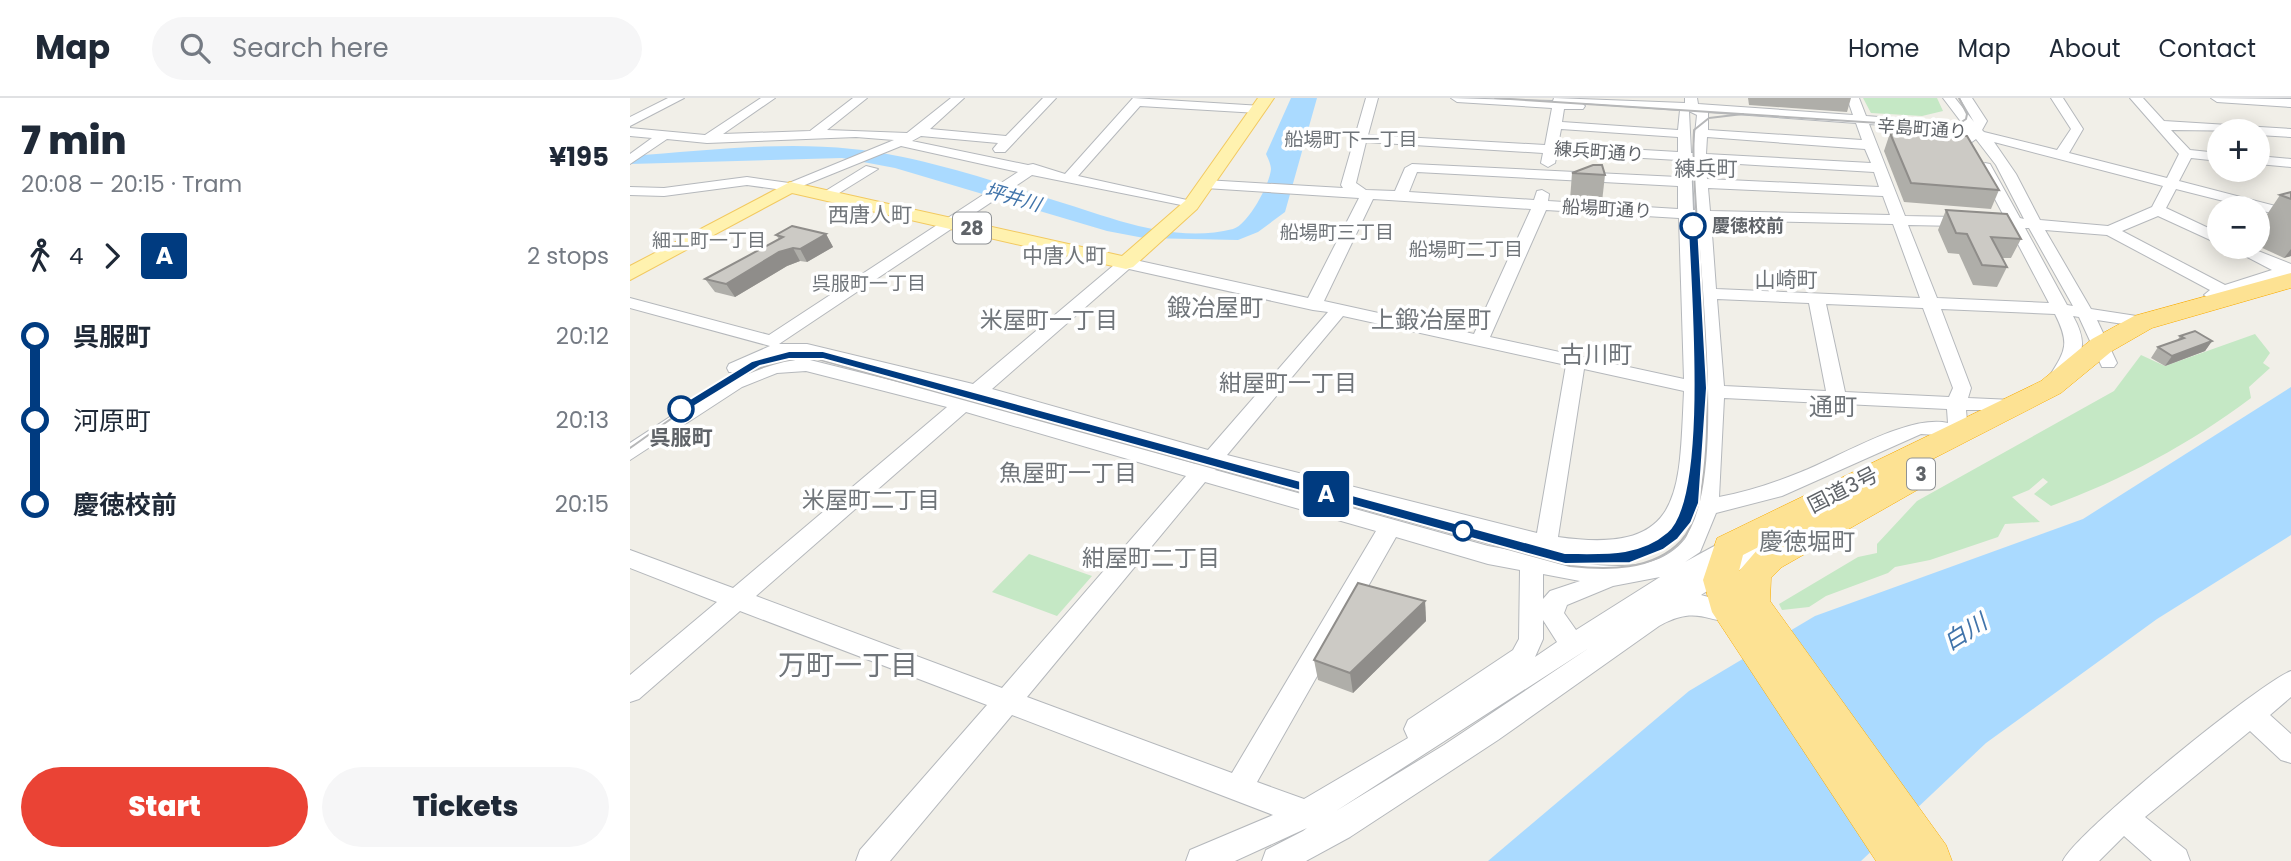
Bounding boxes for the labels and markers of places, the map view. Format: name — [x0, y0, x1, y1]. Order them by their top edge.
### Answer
marker: 慶徳校前 — [1680, 213, 1706, 239]
place label: 慶徳校前 — [1712, 213, 1784, 238]
marker: 呉服町 — [668, 396, 694, 422]
place label: 呉服町 — [650, 423, 713, 452]
unlabelled marker — [1453, 521, 1473, 541]

